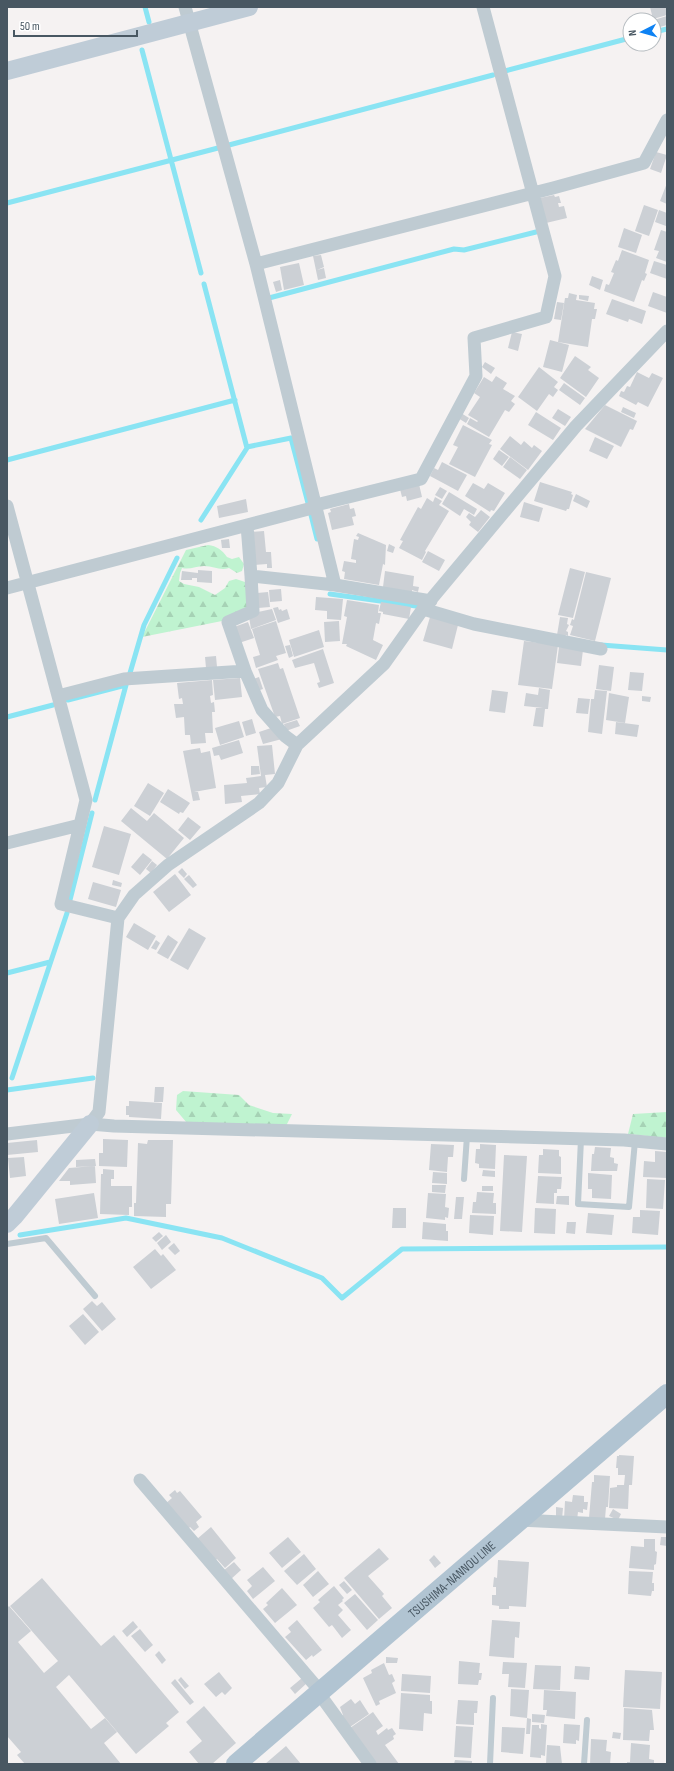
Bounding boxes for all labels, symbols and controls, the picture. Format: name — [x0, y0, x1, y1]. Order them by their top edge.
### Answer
scale bar — [14, 12, 137, 38]
north arrow — [622, 12, 662, 52]
text: 50 m — [20, 19, 40, 34]
text: N — [626, 29, 639, 37]
street label: TSUSHIMA-NANNOU LINE — [405, 1538, 499, 1622]

